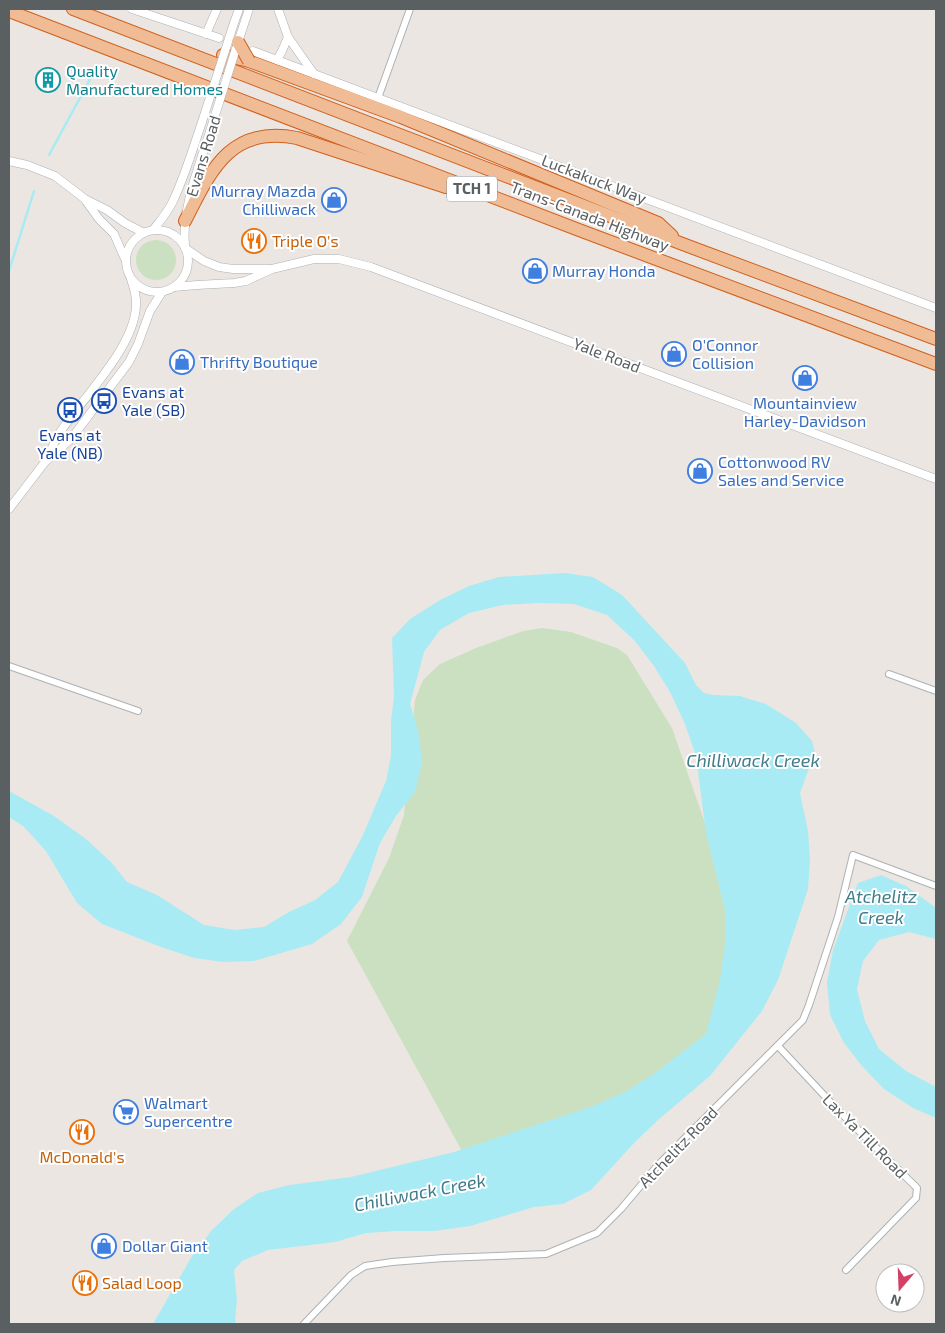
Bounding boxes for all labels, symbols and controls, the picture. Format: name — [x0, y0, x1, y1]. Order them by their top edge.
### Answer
place label: Quality Manufactured Homes — [66, 61, 223, 98]
building icon: Quality Manufactured Homes — [35, 67, 61, 93]
street label: Evans Road — [181, 113, 224, 199]
street label: Luckakuck Way — [539, 150, 650, 207]
road number: TCH 1 — [447, 176, 497, 202]
street label: Trans-Canada Highway — [508, 176, 673, 255]
place label: Murray Mazda Chilliwack — [211, 181, 316, 218]
shop icon: Murray Mazda Chilliwack — [321, 187, 347, 213]
restaurant icon: Triple O's — [241, 228, 267, 254]
place label: Triple O's — [272, 231, 339, 250]
shop icon: Murray Honda — [522, 258, 548, 284]
place label: Murray Honda — [552, 261, 655, 280]
street label: Yale Road — [571, 333, 644, 376]
place label: O'Connor Collision — [692, 335, 759, 372]
shop icon: O'Connor Collision — [661, 341, 687, 367]
shop icon: Thrifty Boutique — [169, 349, 195, 375]
place label: Thrifty Boutique — [200, 352, 318, 371]
shop icon: Mountainview Harley-Davidson — [792, 365, 818, 391]
place label: Evans at Yale (SB) — [122, 382, 185, 419]
bus stop icon: Evans at Yale (SB) — [91, 388, 117, 414]
place label: Mountainview Harley-Davidson — [744, 393, 866, 430]
bus stop icon: Evans at Yale (NB) — [57, 397, 83, 423]
place label: Evans at Yale (NB) — [37, 425, 103, 462]
place label: Cottonwood RV Sales and Service — [718, 452, 844, 489]
shop icon: Cottonwood RV Sales and Service — [687, 458, 713, 484]
water label: Chilliwack Creek — [686, 749, 820, 771]
water label: Atchelitz Creek — [844, 885, 917, 928]
street label: Lax Ya Till Road — [819, 1089, 912, 1182]
place label: Walmart Supercentre — [144, 1093, 233, 1130]
supermarket icon: Walmart Supercentre — [113, 1099, 139, 1125]
street label: Atchelitz Road — [634, 1102, 721, 1191]
restaurant icon: McDonald's — [69, 1119, 95, 1145]
place label: McDonald's — [39, 1147, 125, 1166]
water label: Chilliwack Creek — [352, 1168, 487, 1216]
shop icon: Dollar Giant — [91, 1233, 117, 1259]
place label: Dollar Giant — [122, 1236, 208, 1255]
north arrow — [875, 1263, 925, 1313]
restaurant icon: Salad Loop — [72, 1270, 98, 1296]
place label: Salad Loop — [102, 1273, 182, 1292]
text: N — [888, 1291, 903, 1310]

